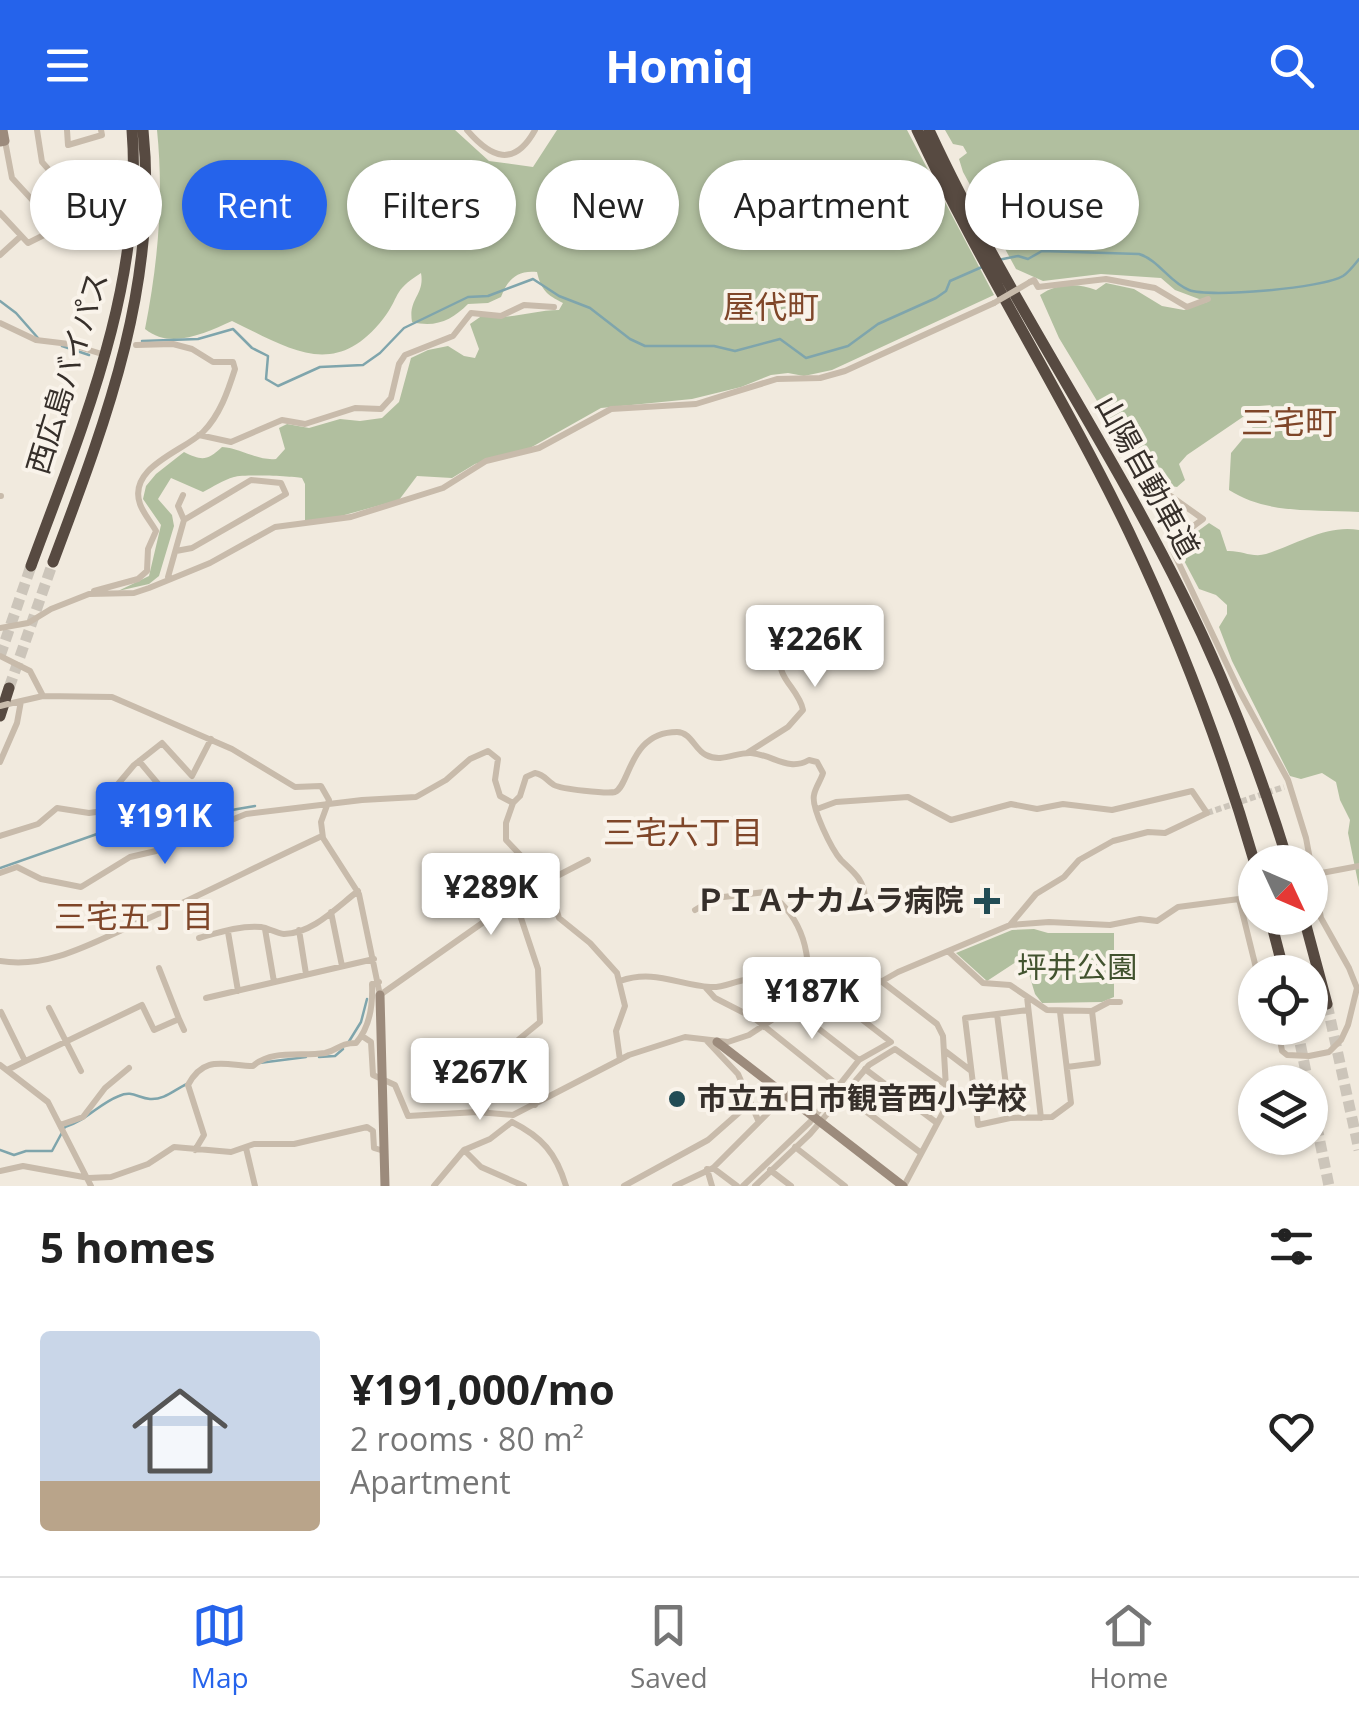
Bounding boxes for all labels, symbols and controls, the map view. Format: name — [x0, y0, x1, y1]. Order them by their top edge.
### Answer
text: Homiq — [605, 35, 754, 96]
icon: menu — [40, 38, 95, 93]
icon: search — [1264, 38, 1319, 93]
chip: Buy — [30, 160, 162, 250]
chip: Rent — [182, 160, 327, 250]
chip: Filters — [347, 160, 516, 250]
chip: New — [536, 160, 679, 250]
chip: Apartment — [699, 160, 945, 250]
chip: House — [965, 160, 1139, 250]
street label: 西広島バイパス — [16, 266, 117, 479]
district label: 屋代町 — [723, 284, 819, 327]
street label: 山陽自動車道 — [1087, 388, 1210, 565]
district label: 三宅町 — [1241, 400, 1337, 443]
pin: ¥226K — [745, 605, 885, 690]
text: ¥226K — [768, 616, 862, 659]
pin: ¥191K — [95, 782, 235, 867]
text: ¥191K — [118, 793, 212, 836]
district label: 三宅六丁目 — [603, 810, 763, 853]
north arrow — [1238, 845, 1328, 935]
map controls — [1238, 845, 1328, 1155]
pin: ¥289K — [421, 853, 561, 938]
text: ¥289K — [444, 864, 538, 907]
place label: ＰＩＡナカムラ病院 — [696, 879, 964, 920]
marker: ＰＩＡナカムラ病院 — [974, 888, 1000, 914]
district label: 三宅五丁目 — [54, 894, 214, 937]
park label: 坪井公園 — [1017, 946, 1137, 987]
button: locate — [1238, 955, 1328, 1045]
pin: ¥187K — [742, 957, 882, 1042]
text: ¥187K — [765, 968, 859, 1011]
pin: ¥267K — [410, 1038, 550, 1123]
text: ¥267K — [433, 1049, 527, 1092]
button: layers — [1238, 1065, 1328, 1155]
place label: 市立五日市観音西小学校 — [697, 1077, 1027, 1118]
marker: 市立五日市観音西小学校 — [666, 1088, 688, 1110]
text: 5 homes — [40, 1218, 215, 1275]
icon: filters — [1264, 1219, 1319, 1274]
text: ¥191,000/mo — [350, 1360, 615, 1417]
icon: home — [120, 1371, 240, 1491]
icon: heart — [1264, 1404, 1319, 1459]
text: 2 rooms · 80 m² — [350, 1417, 584, 1460]
text: Apartment — [350, 1460, 511, 1503]
tab: Map — [191, 1598, 249, 1696]
tab: Saved — [630, 1598, 708, 1696]
tab: Home — [1089, 1598, 1168, 1696]

